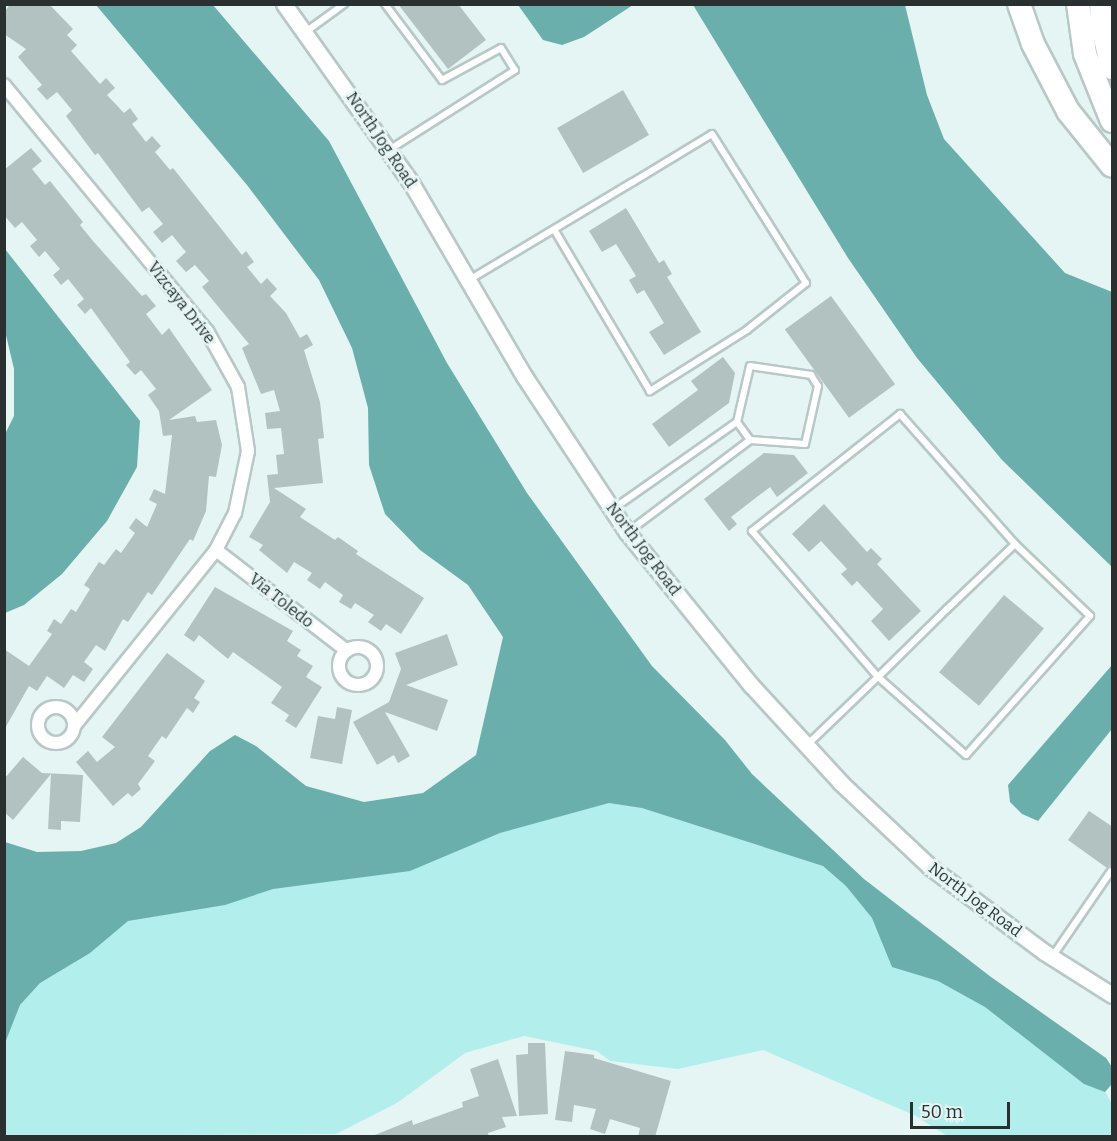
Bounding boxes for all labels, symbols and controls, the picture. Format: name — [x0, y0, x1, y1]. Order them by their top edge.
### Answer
street label: North Jog Road — [342, 88, 420, 192]
street label: Vizcaya Drive — [143, 258, 219, 348]
street label: North Jog Road — [602, 499, 684, 599]
street label: Via Toledo — [245, 570, 317, 632]
street label: North Jog Road — [925, 859, 1025, 941]
scale bar — [913, 1090, 1014, 1128]
text: 50 m — [921, 1101, 963, 1123]

